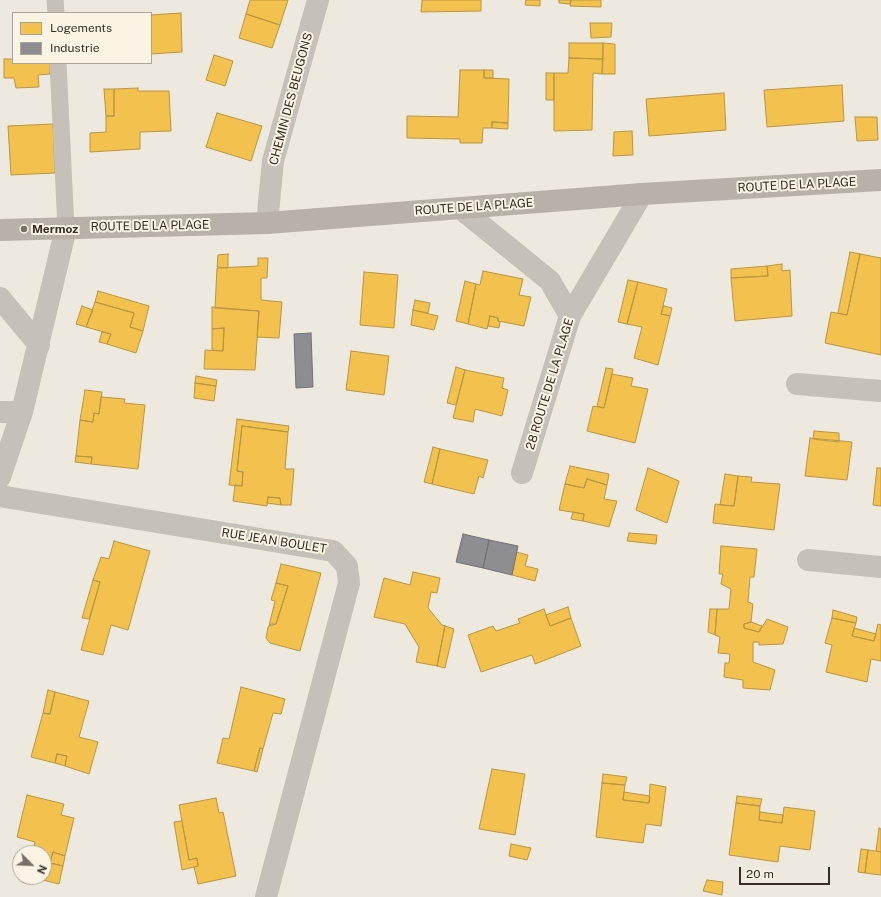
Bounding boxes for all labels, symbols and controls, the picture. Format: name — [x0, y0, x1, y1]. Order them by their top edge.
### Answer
legend — [12, 12, 152, 64]
text: Logements — [50, 21, 112, 35]
street label: CHEMIN DES BEUGONS — [266, 31, 316, 167]
text: Industrie — [50, 41, 100, 55]
street label: ROUTE DE LA PLAGE — [737, 175, 857, 195]
street label: ROUTE DE LA PLAGE — [414, 196, 534, 218]
street label: ROUTE DE LA PLAGE — [90, 218, 210, 234]
place label: Mermoz — [32, 222, 78, 236]
marker: Mermoz — [19, 224, 29, 234]
street label: 28 ROUTE DE LA PLAGE — [523, 317, 577, 451]
street label: RUE JEAN BOULET — [221, 526, 327, 556]
north arrow — [12, 845, 52, 885]
scale bar — [741, 859, 832, 885]
text: N — [35, 863, 49, 876]
text: 20 m — [746, 867, 774, 881]

